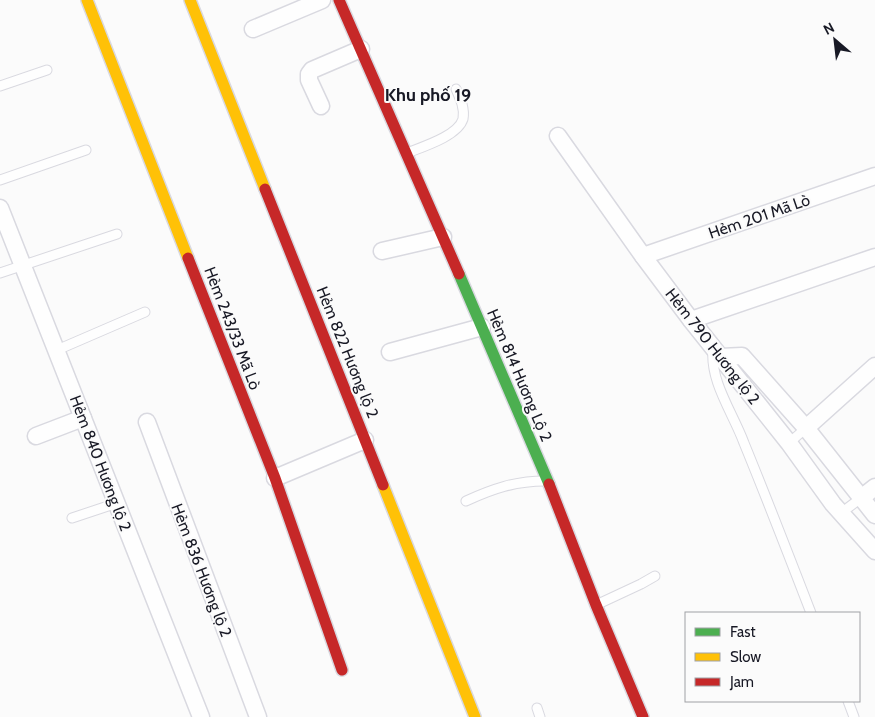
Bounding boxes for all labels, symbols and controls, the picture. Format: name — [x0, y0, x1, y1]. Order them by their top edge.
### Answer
north arrow — [810, 15, 860, 65]
text: N — [820, 18, 837, 39]
district label: Khu phố 19 — [385, 84, 471, 106]
street label: Hẻm 201 Mã Lò — [706, 190, 813, 243]
street label: Hẻm 243/33 Mã Lò — [200, 264, 265, 392]
street label: Hẻm 822 Hương lộ 2 — [312, 284, 383, 421]
street label: Hẻm 790 Hương lộ 2 — [661, 284, 764, 408]
street label: Hẻm 814 Hương Lộ 2 — [483, 306, 556, 444]
street label: Hẻm 840 Hương lộ 2 — [66, 393, 135, 534]
street label: Hẻm 836 Hương lộ 2 — [167, 501, 236, 640]
legend — [685, 612, 860, 702]
text: Fast — [730, 623, 755, 641]
text: Slow — [730, 648, 761, 666]
text: Jam — [729, 673, 754, 691]

